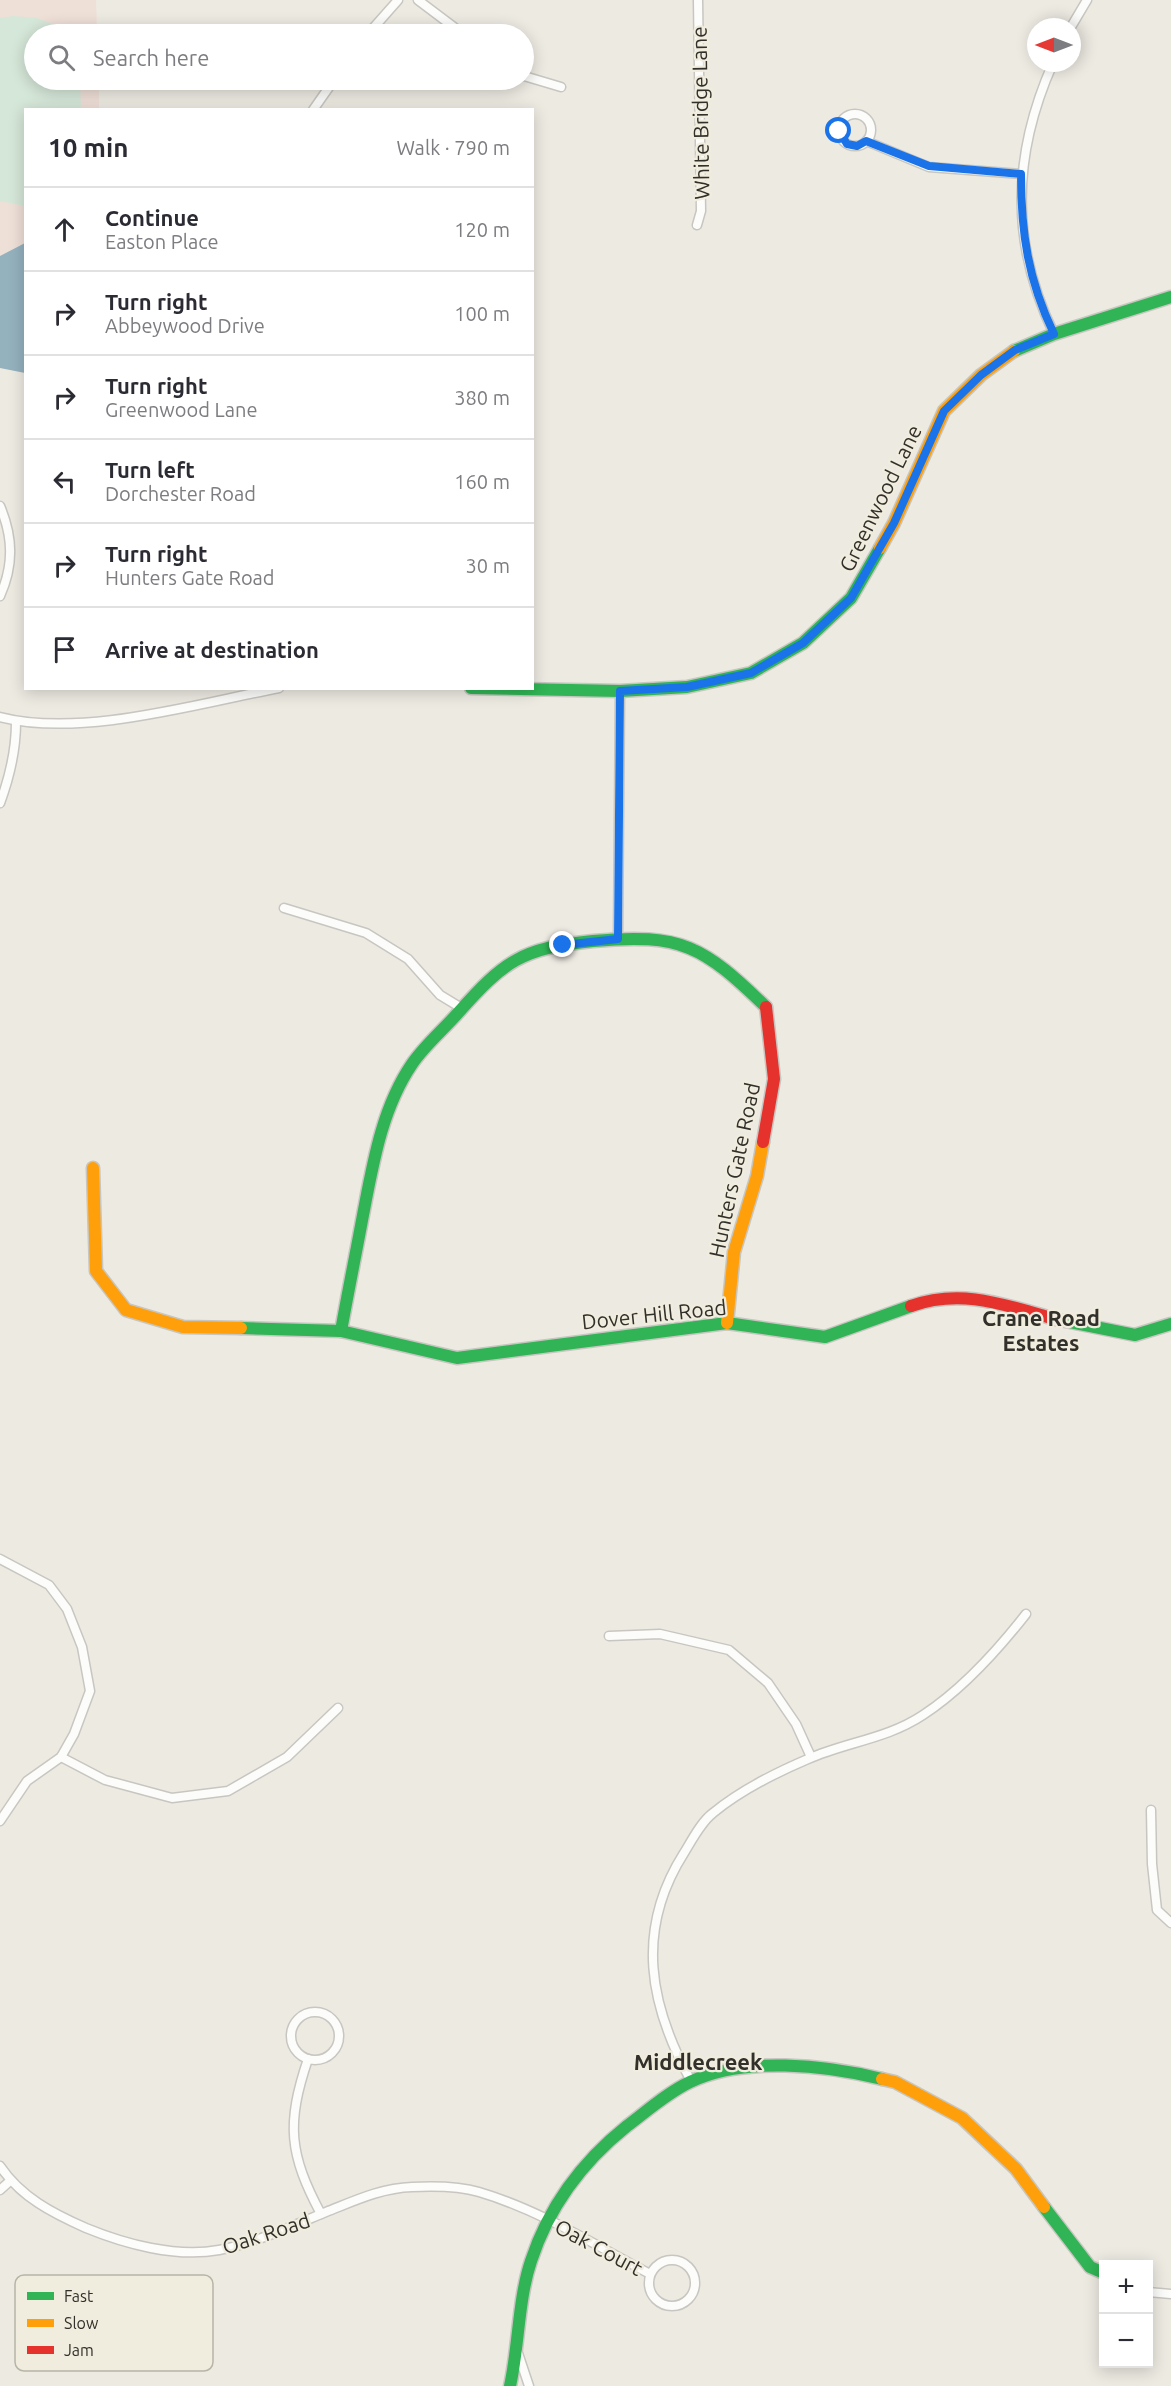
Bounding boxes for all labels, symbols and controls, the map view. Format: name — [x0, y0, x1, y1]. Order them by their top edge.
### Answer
north arrow — [1027, 18, 1081, 72]
search box — [24, 24, 534, 90]
street label: White Bridge Lane — [686, 26, 714, 200]
icon: search — [45, 41, 78, 74]
text: Search here — [93, 45, 209, 70]
route start — [825, 117, 851, 143]
text: 10 min — [48, 133, 128, 162]
text: Walk · 790 m — [397, 136, 510, 159]
text: Continue — [105, 205, 199, 230]
icon: ahead — [48, 213, 81, 246]
text: 120 m — [454, 218, 510, 241]
text: Easton Place — [105, 230, 218, 253]
text: Turn right — [105, 289, 207, 314]
icon: right — [48, 297, 81, 330]
text: 100 m — [454, 302, 510, 325]
text: Abbeywood Drive — [105, 314, 265, 337]
text: Turn right — [105, 373, 207, 398]
icon: right — [48, 381, 81, 414]
text: 380 m — [454, 386, 510, 409]
text: Greenwood Lane — [105, 398, 257, 421]
street label: Greenwood Lane — [834, 421, 926, 575]
text: Turn left — [105, 457, 195, 482]
icon: left — [48, 465, 81, 498]
text: 160 m — [454, 470, 510, 493]
text: Dorchester Road — [105, 482, 256, 505]
text: Turn right — [105, 541, 207, 566]
icon: right — [48, 549, 81, 582]
text: 30 m — [466, 554, 510, 577]
text: Hunters Gate Road — [105, 566, 275, 589]
icon: arrive — [48, 633, 81, 666]
text: Arrive at destination — [105, 637, 319, 662]
route end — [549, 931, 575, 957]
street label: Hunters Gate Road — [704, 1080, 764, 1260]
street label: Dover Hill Road — [580, 1294, 728, 1334]
district label: Crane Road Estates — [982, 1305, 1100, 1355]
district label: Middlecreek — [634, 2049, 763, 2074]
street label: Oak Road — [219, 2208, 313, 2258]
street label: Oak Court — [551, 2214, 647, 2280]
map controls — [1099, 2260, 1153, 2368]
button: + — [1099, 2260, 1153, 2314]
legend — [15, 2275, 213, 2371]
text: Fast — [64, 2287, 94, 2305]
text: Slow — [64, 2314, 99, 2332]
button: − — [1099, 2314, 1153, 2368]
text: Jam — [64, 2341, 94, 2359]

